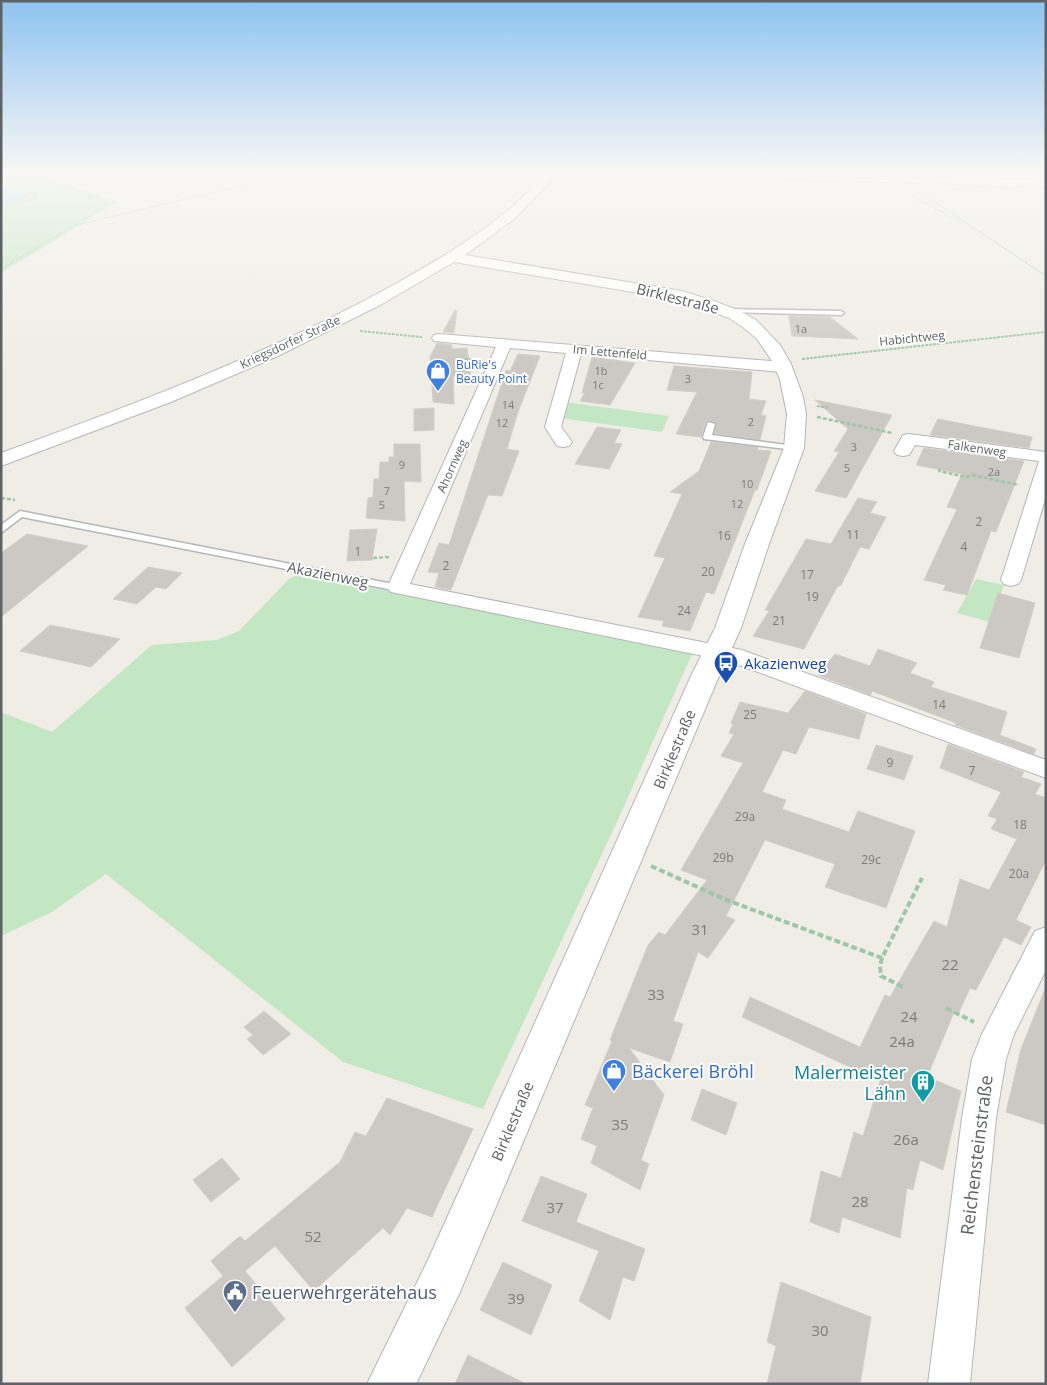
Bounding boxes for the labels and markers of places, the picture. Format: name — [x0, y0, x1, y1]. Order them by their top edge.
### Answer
place label: BuRie's Beauty Point — [456, 356, 527, 387]
shop icon: BuRie's Beauty Point — [425, 358, 451, 392]
bus stop icon: Akazienweg — [713, 650, 739, 684]
place label: Akazienweg — [744, 653, 826, 673]
shop icon: Bäckerei Bröhl — [601, 1058, 627, 1092]
place label: Bäckerei Bröhl — [632, 1059, 754, 1083]
place label: Malermeister Lähn — [794, 1060, 907, 1105]
building icon: Malermeister Lähn — [910, 1069, 936, 1103]
public building icon: Feuerwehrgerätehaus — [222, 1279, 248, 1313]
place label: Feuerwehrgerätehaus — [252, 1280, 437, 1304]

